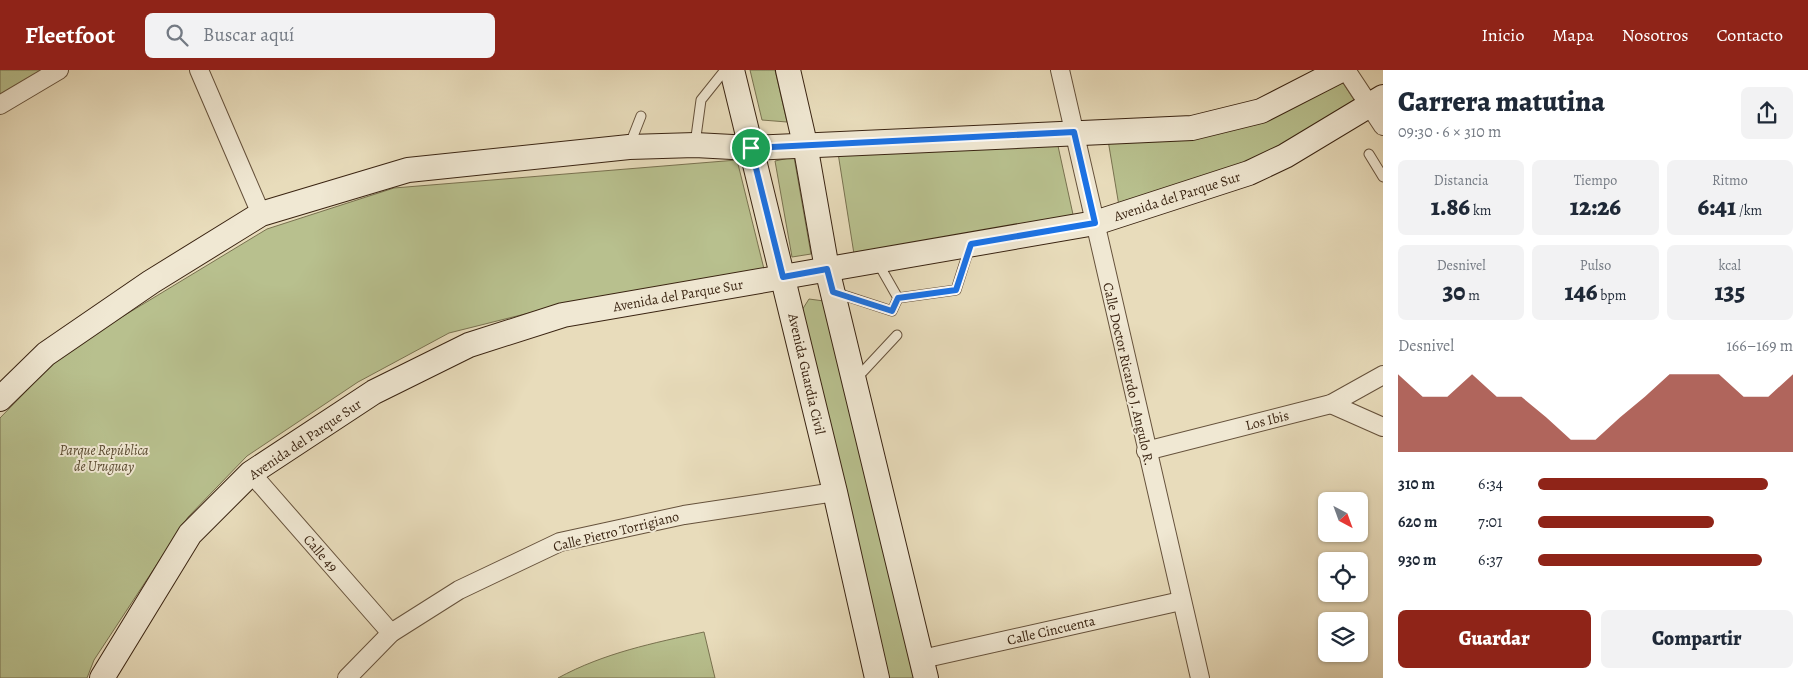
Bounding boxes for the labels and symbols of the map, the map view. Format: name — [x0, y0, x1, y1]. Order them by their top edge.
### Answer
pin — [730, 127, 772, 169]
street label: Avenida del Parque Sur — [1111, 167, 1243, 226]
street label: Avenida del Parque Sur — [610, 275, 745, 316]
street label: Calle Doctor Ricardo J. Angulo R. — [1098, 281, 1159, 468]
street label: Avenida Guardia Civil — [783, 311, 830, 437]
street label: Avenida del Parque Sur — [244, 394, 366, 485]
street label: Los Ibis — [1243, 406, 1291, 435]
park label: Parque República de Uruguay — [59, 441, 149, 476]
north arrow — [1318, 492, 1368, 542]
street label: Calle Pietro Torrigiano — [551, 507, 681, 556]
street label: Calle 49 — [299, 531, 342, 576]
street label: Calle Cincuenta — [1005, 611, 1097, 650]

